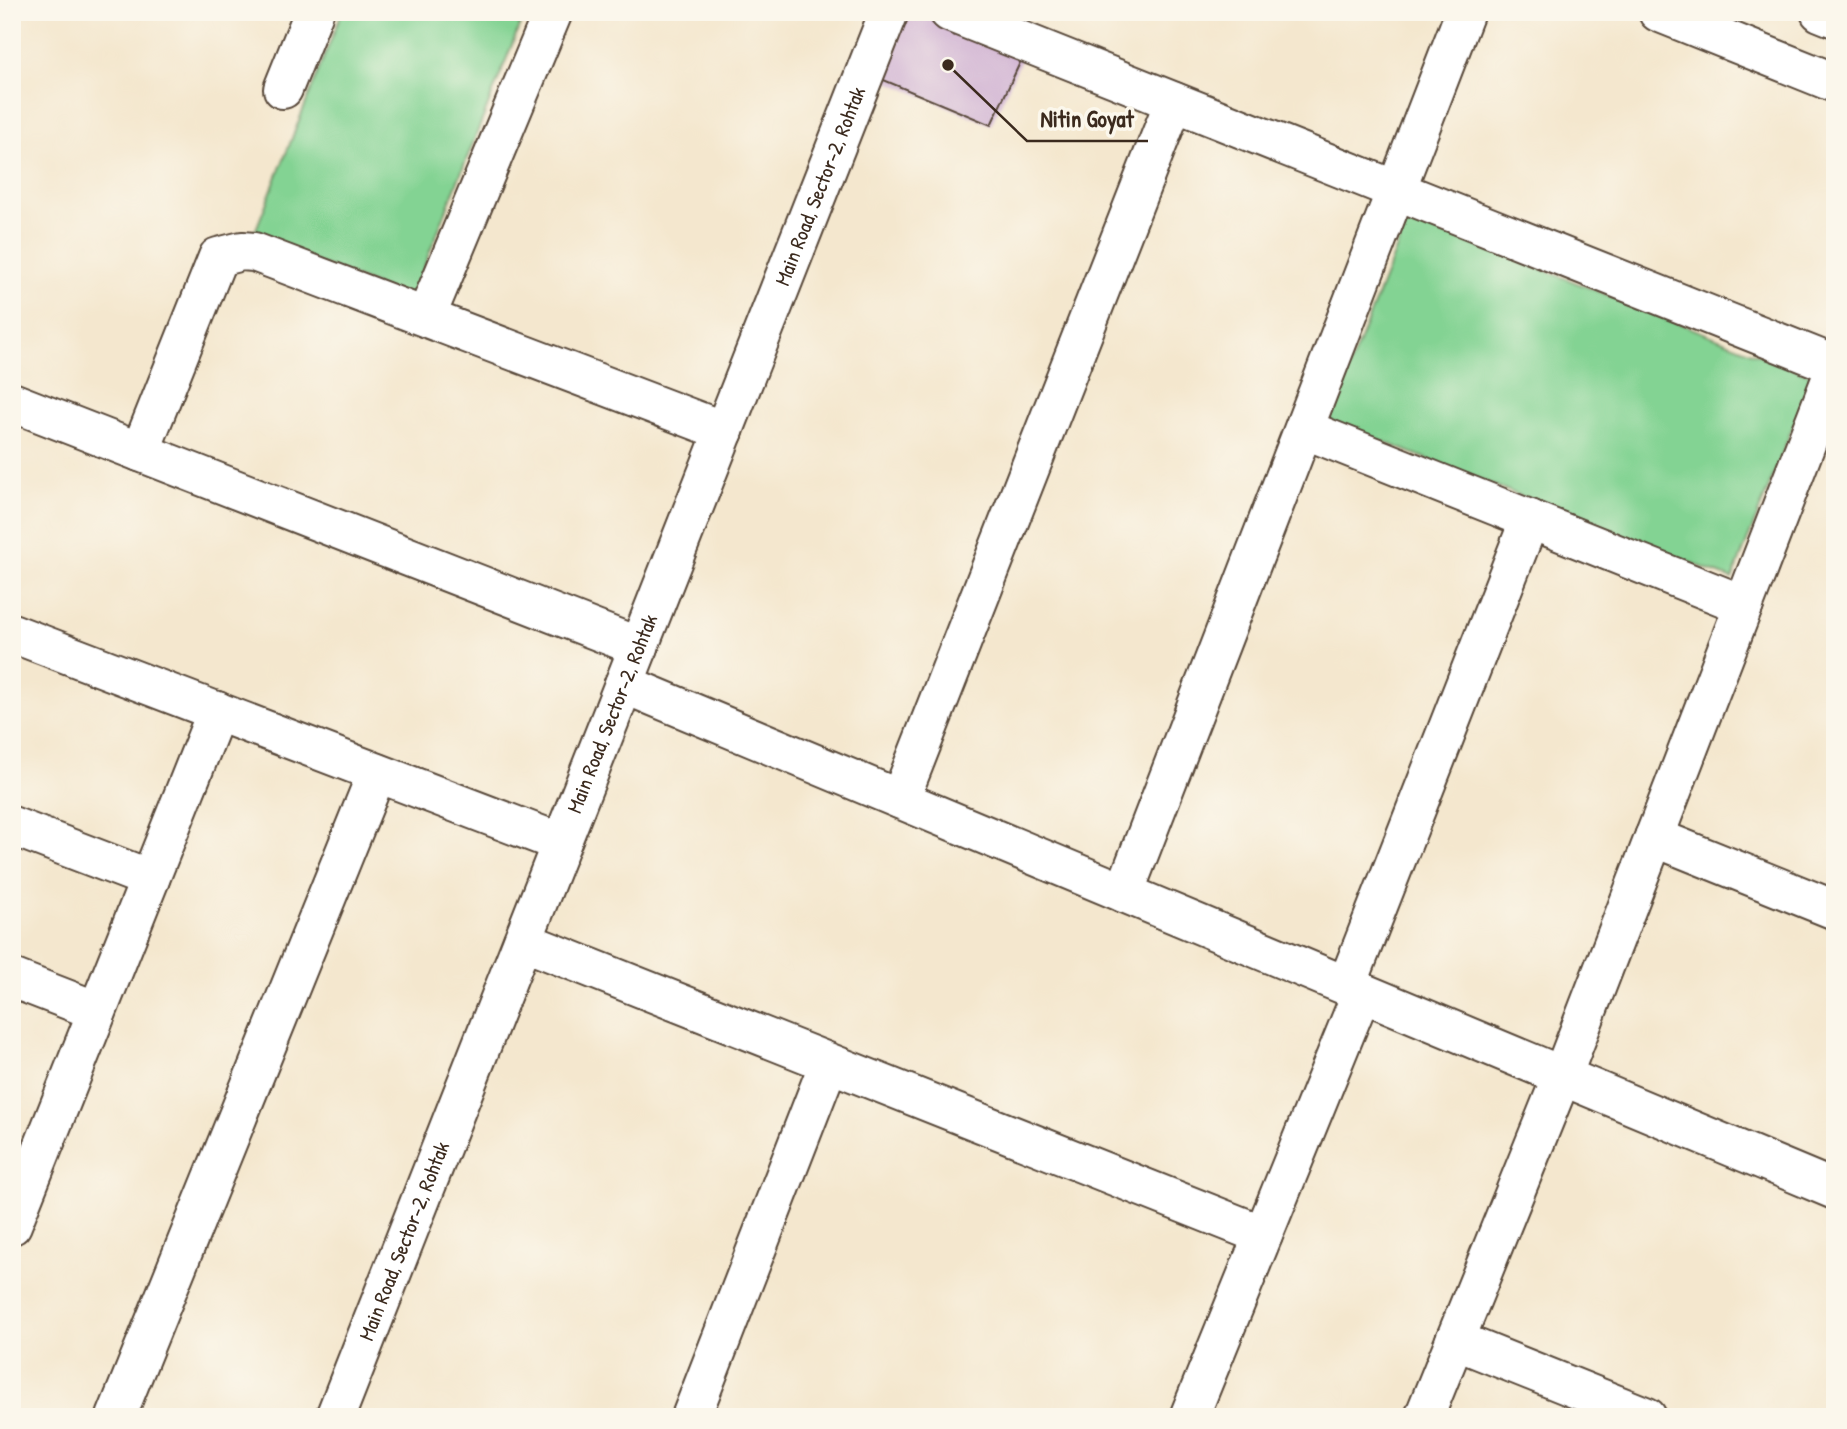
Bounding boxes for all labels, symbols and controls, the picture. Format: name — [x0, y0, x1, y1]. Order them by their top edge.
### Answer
street label: Main Road, Sector-2, Rohtak — [768, 82, 872, 290]
callout: Nitin Goyat — [1027, 97, 1148, 141]
text: Nitin Goyat — [1040, 103, 1135, 135]
street label: Main Road, Sector-2, Rohtak — [560, 609, 664, 817]
street label: Main Road, Sector-2, Rohtak — [352, 1137, 456, 1345]

